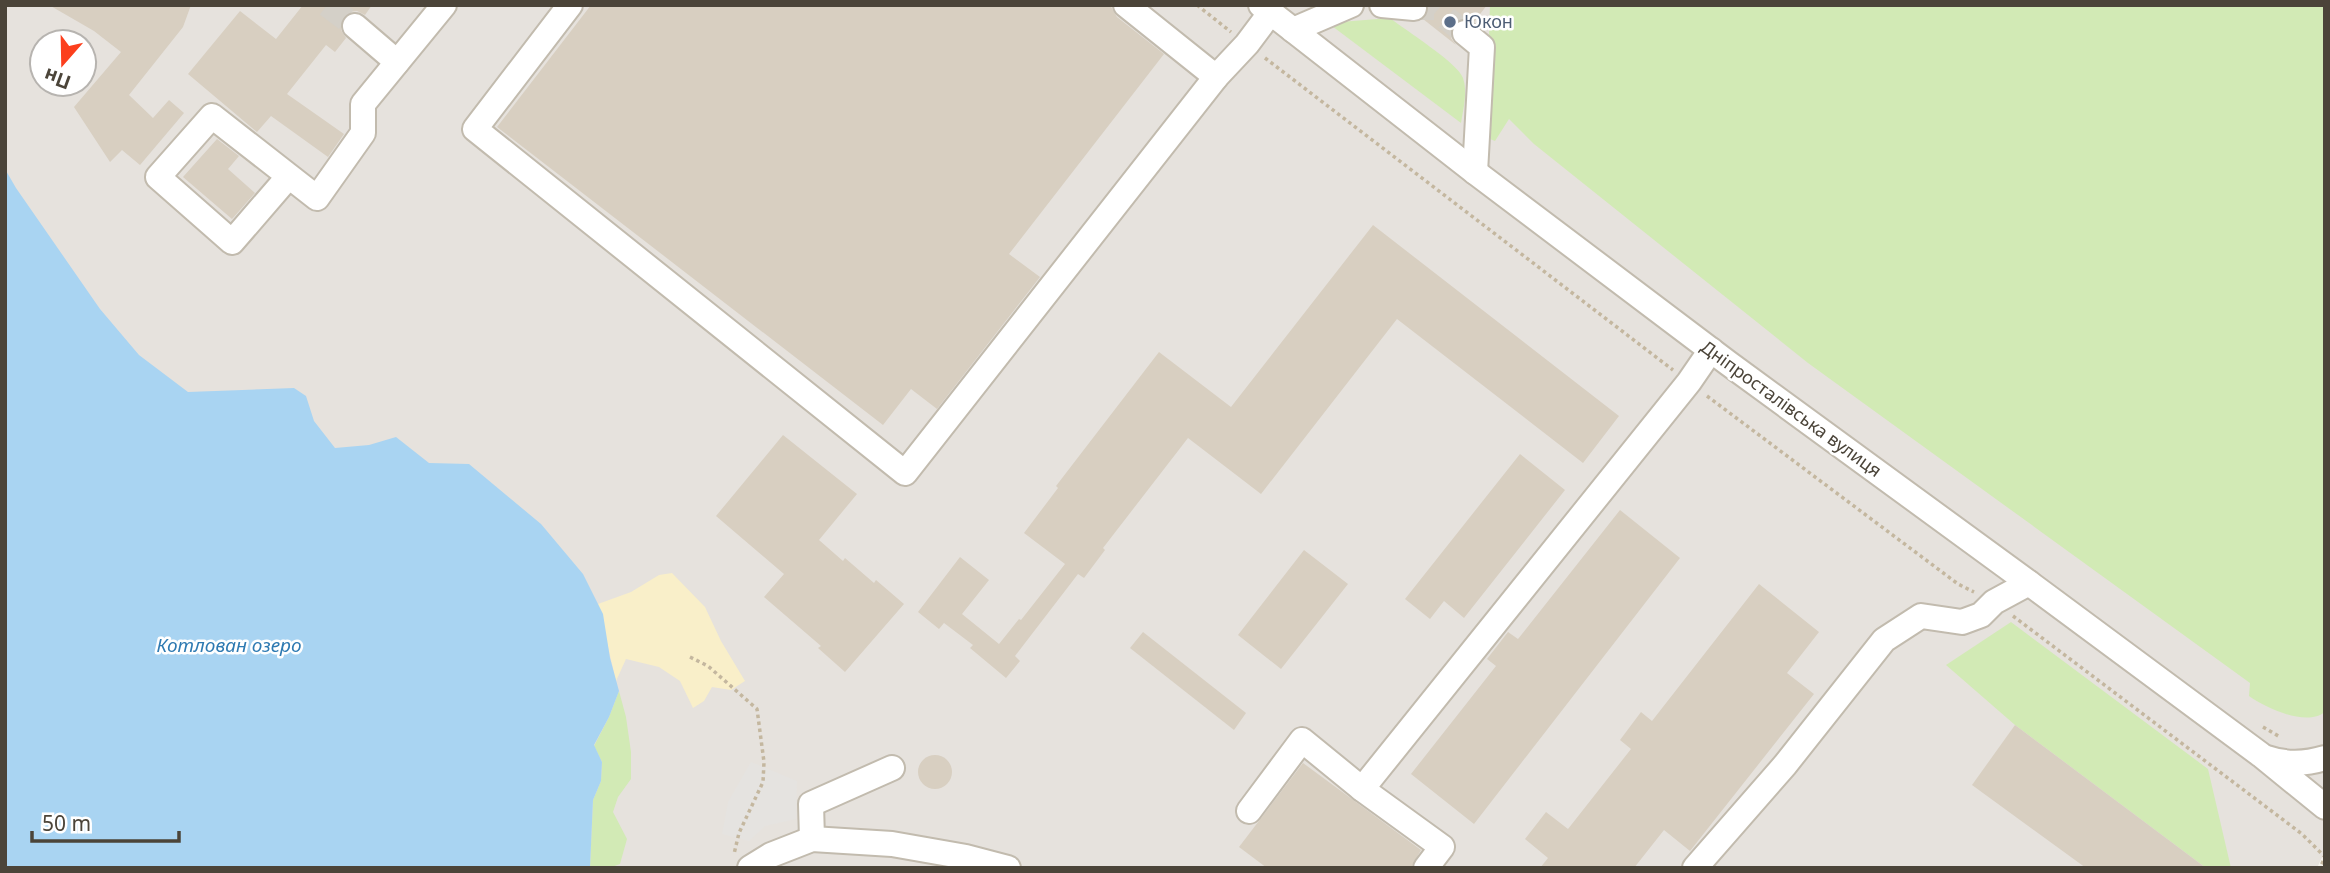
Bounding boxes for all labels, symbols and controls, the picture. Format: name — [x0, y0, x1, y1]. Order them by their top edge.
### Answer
place label: Юкон — [1464, 9, 1513, 33]
marker: Юкон — [1442, 14, 1458, 30]
north arrow — [28, 28, 98, 98]
text: Пн — [40, 62, 74, 96]
street label: Дніпросталівська вулиця — [1696, 334, 1887, 482]
water label: Котлован озеро — [156, 632, 302, 658]
scale bar — [32, 800, 178, 844]
text: 50 m — [42, 809, 91, 837]

